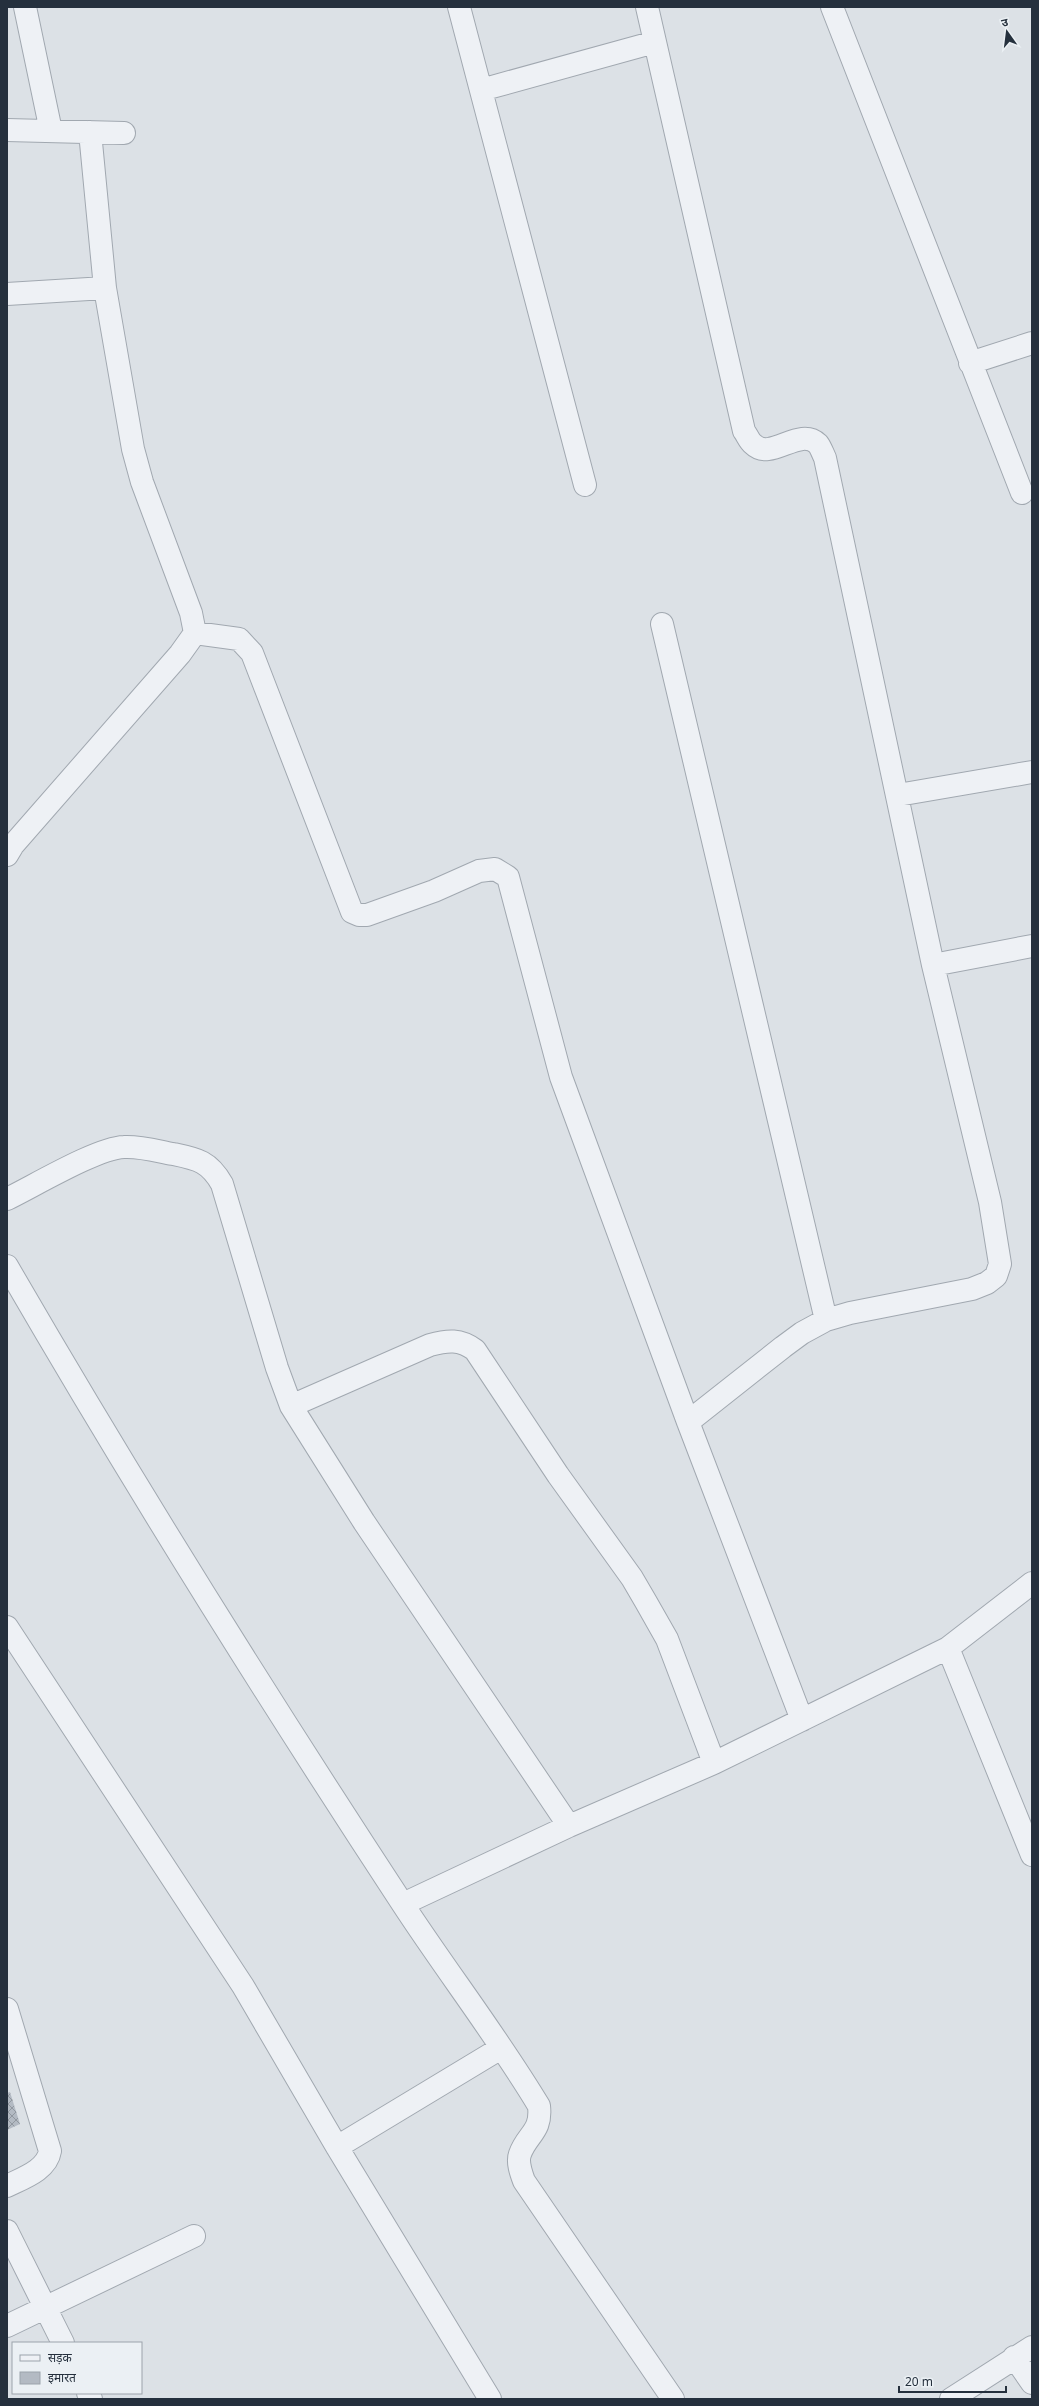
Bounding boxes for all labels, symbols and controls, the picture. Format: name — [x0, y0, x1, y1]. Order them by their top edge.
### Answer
north arrow — [987, 12, 1027, 52]
text: उ — [1000, 14, 1010, 30]
legend — [12, 2342, 142, 2394]
text: सड़क — [48, 2349, 73, 2366]
scale bar — [899, 2368, 1006, 2394]
text: इमारत — [48, 2369, 77, 2386]
text: 20 m — [905, 2373, 933, 2390]

